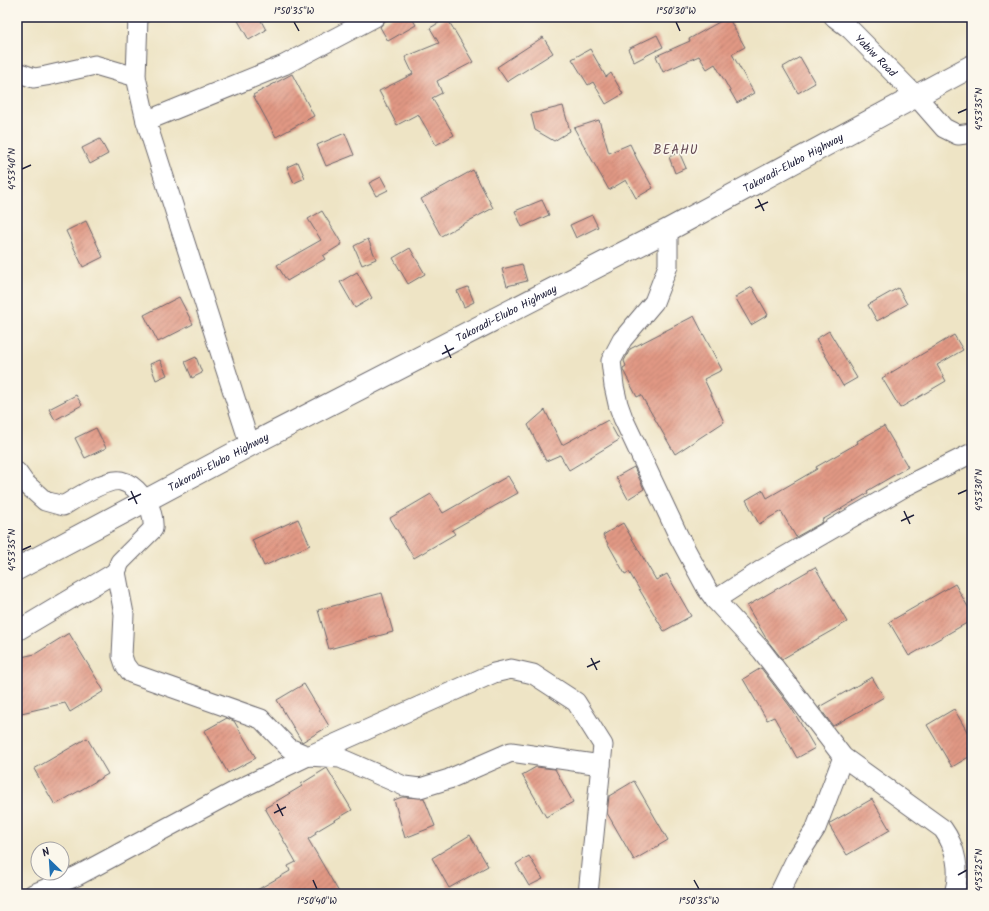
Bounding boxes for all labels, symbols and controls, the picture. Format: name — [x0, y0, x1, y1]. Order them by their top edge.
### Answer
text: 1°50'35"W — [274, 3, 314, 19]
text: 1°50'30"W — [656, 3, 696, 19]
street label: Yabiw Road — [850, 31, 901, 82]
text: 4°53'35"N — [971, 87, 987, 130]
street label: Takoradi-Elubo Highway — [740, 129, 848, 198]
district label: BEAHU — [653, 140, 699, 161]
text: 4°53'40"N — [4, 148, 20, 190]
street label: Takoradi-Elubo Highway — [453, 280, 561, 348]
street label: Takoradi-Elubo Highway — [165, 428, 273, 497]
text: 4°53'30"N — [971, 469, 987, 511]
text: 4°53'35"N — [4, 528, 20, 571]
north arrow — [30, 841, 70, 881]
text: N — [39, 843, 53, 862]
text: 4°53'25"N — [971, 848, 987, 891]
text: 1°50'40"W — [297, 893, 337, 909]
text: 1°50'35"W — [679, 893, 719, 909]

